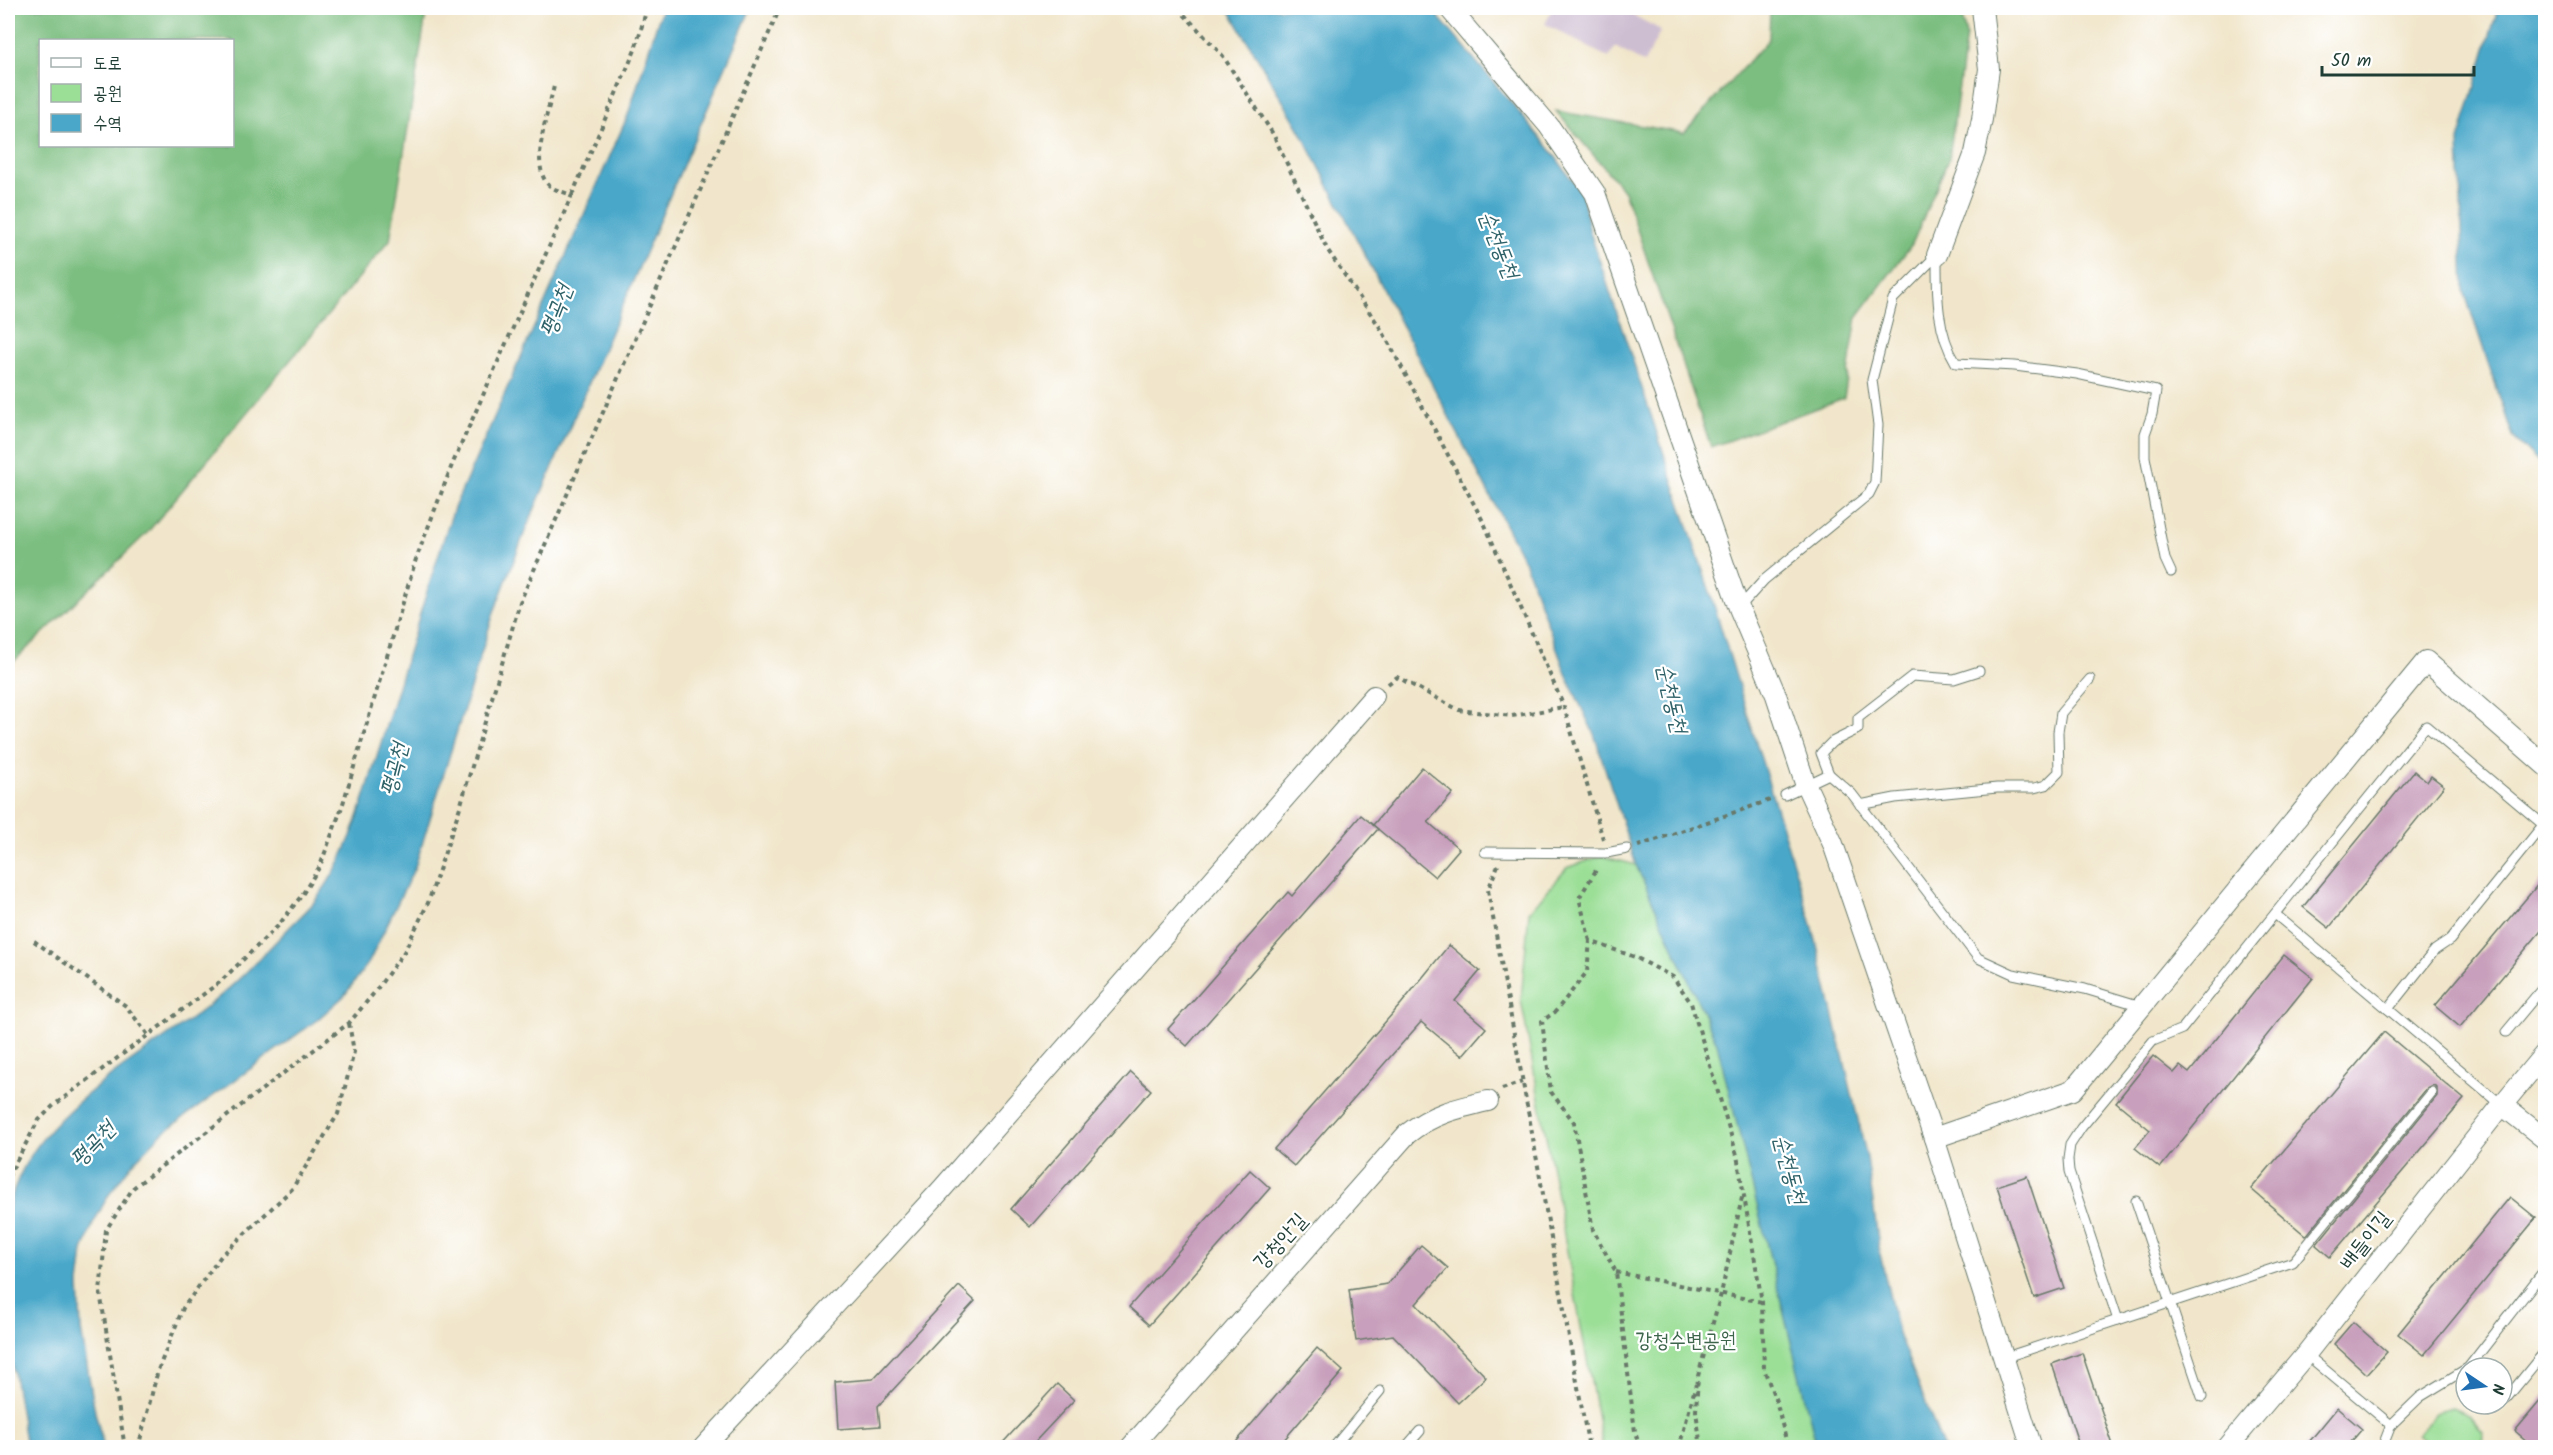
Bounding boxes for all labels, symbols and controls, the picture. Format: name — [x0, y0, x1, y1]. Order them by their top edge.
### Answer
legend — [39, 39, 234, 147]
scale bar — [2322, 39, 2474, 77]
text: 50 m — [2331, 47, 2371, 76]
text: 도로 — [93, 50, 122, 79]
text: 공원 — [93, 80, 122, 109]
text: 수역 — [93, 110, 122, 139]
water label: 순천동천 — [1468, 206, 1528, 286]
water label: 평곡천 — [531, 278, 584, 342]
water label: 순천동천 — [1646, 660, 1696, 739]
water label: 평곡천 — [372, 737, 419, 800]
water label: 평곡천 — [63, 1112, 126, 1176]
water label: 순천동천 — [1763, 1131, 1815, 1211]
street label: 배들이길 — [2332, 1204, 2400, 1278]
street label: 강청안길 — [1246, 1206, 1316, 1278]
park label: 강청수변공원 — [1635, 1325, 1737, 1358]
north arrow — [2454, 1356, 2514, 1416]
text: N — [2484, 1381, 2510, 1397]

